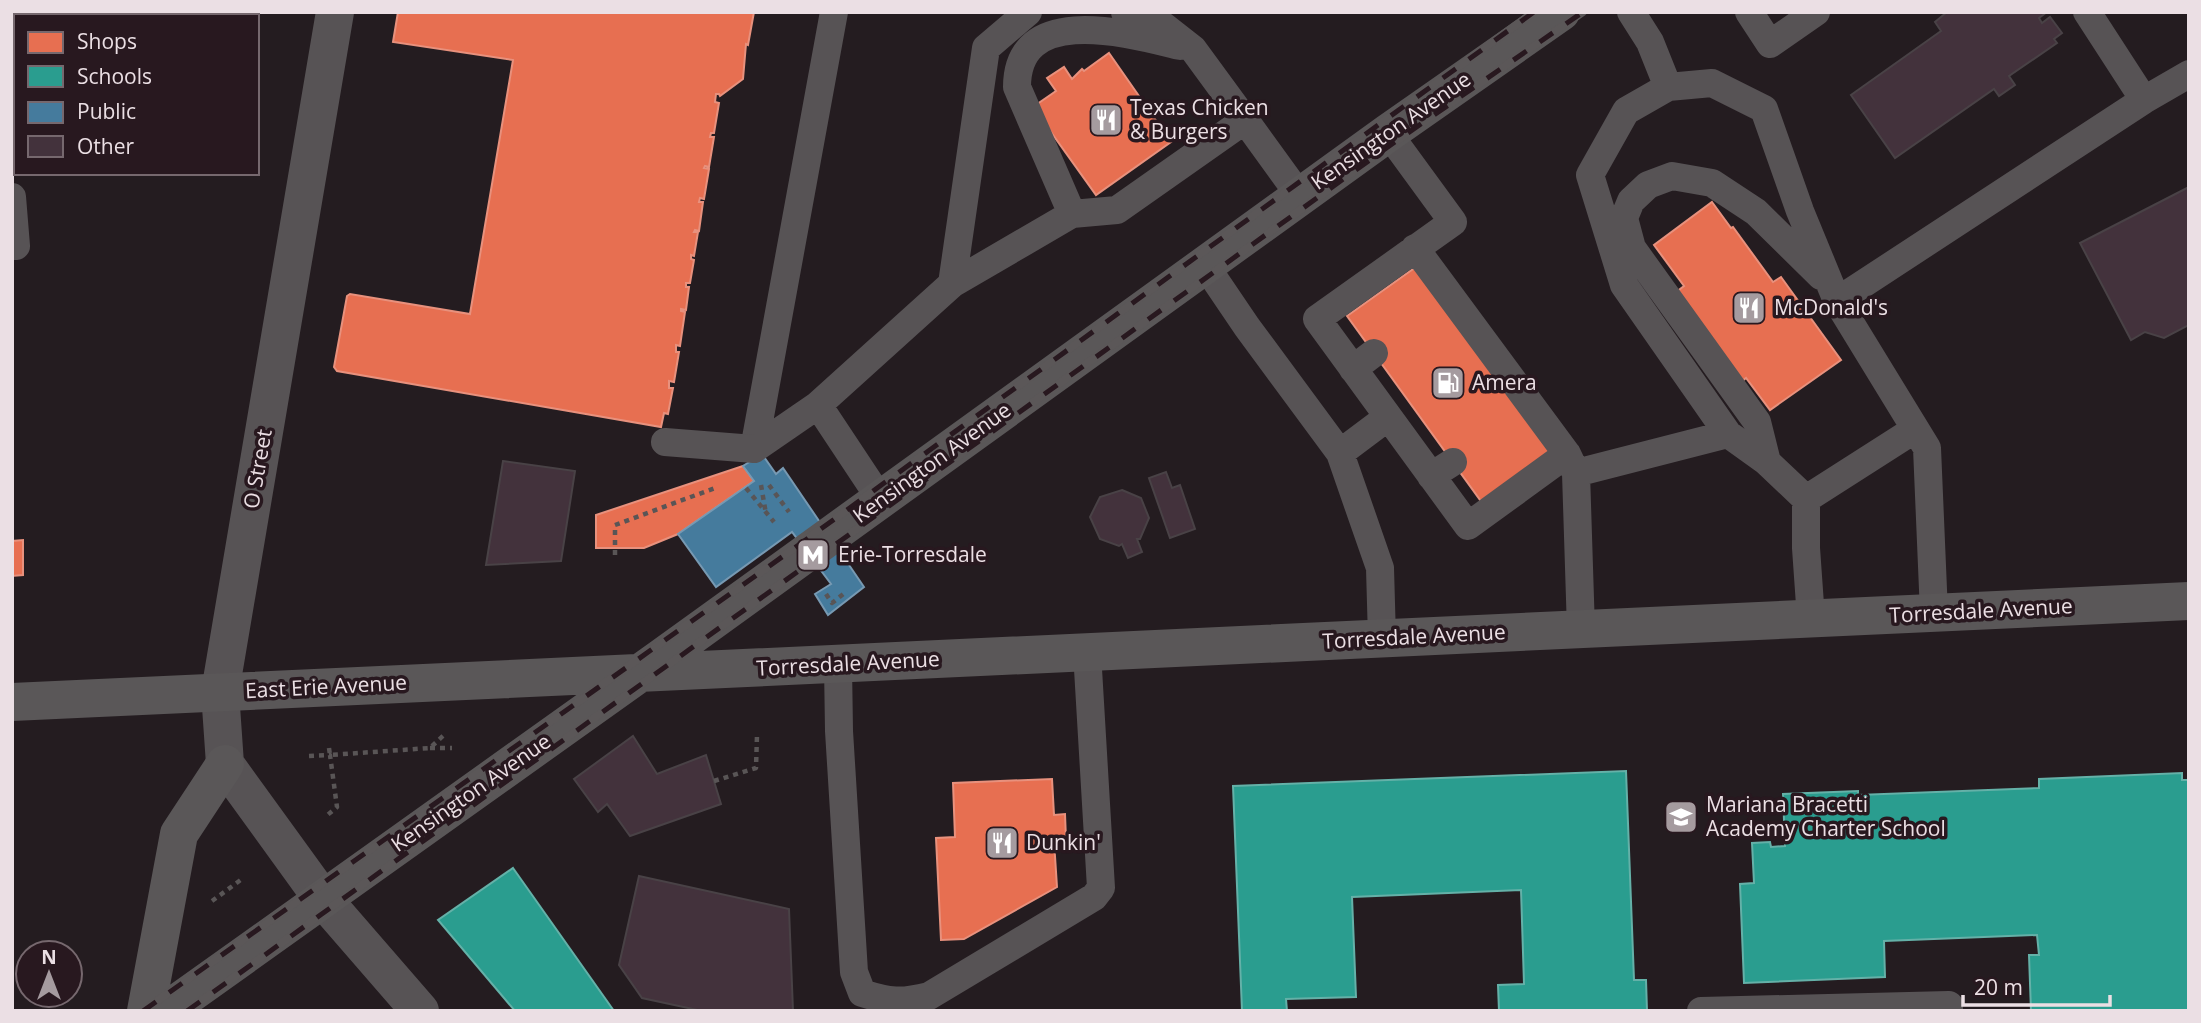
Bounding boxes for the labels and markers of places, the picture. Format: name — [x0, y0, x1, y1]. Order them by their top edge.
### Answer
place label: Texas Chicken & Burgers — [1130, 93, 1269, 145]
restaurant icon: Texas Chicken & Burgers — [1087, 101, 1125, 139]
restaurant icon: McDonald's — [1730, 289, 1768, 327]
place label: McDonald's — [1774, 293, 1888, 321]
fuel station icon: Amera — [1429, 364, 1467, 402]
place label: Amera — [1472, 368, 1537, 396]
metro station icon: Erie-Torresdale — [794, 536, 832, 574]
place label: Erie-Torresdale — [838, 540, 987, 568]
place label: Mariana Bracetti Academy Charter School — [1706, 790, 1946, 842]
school or university icon: Mariana Bracetti Academy Charter School — [1662, 798, 1700, 836]
restaurant icon: Dunkin' — [983, 824, 1021, 862]
place label: Dunkin' — [1026, 828, 1101, 856]

